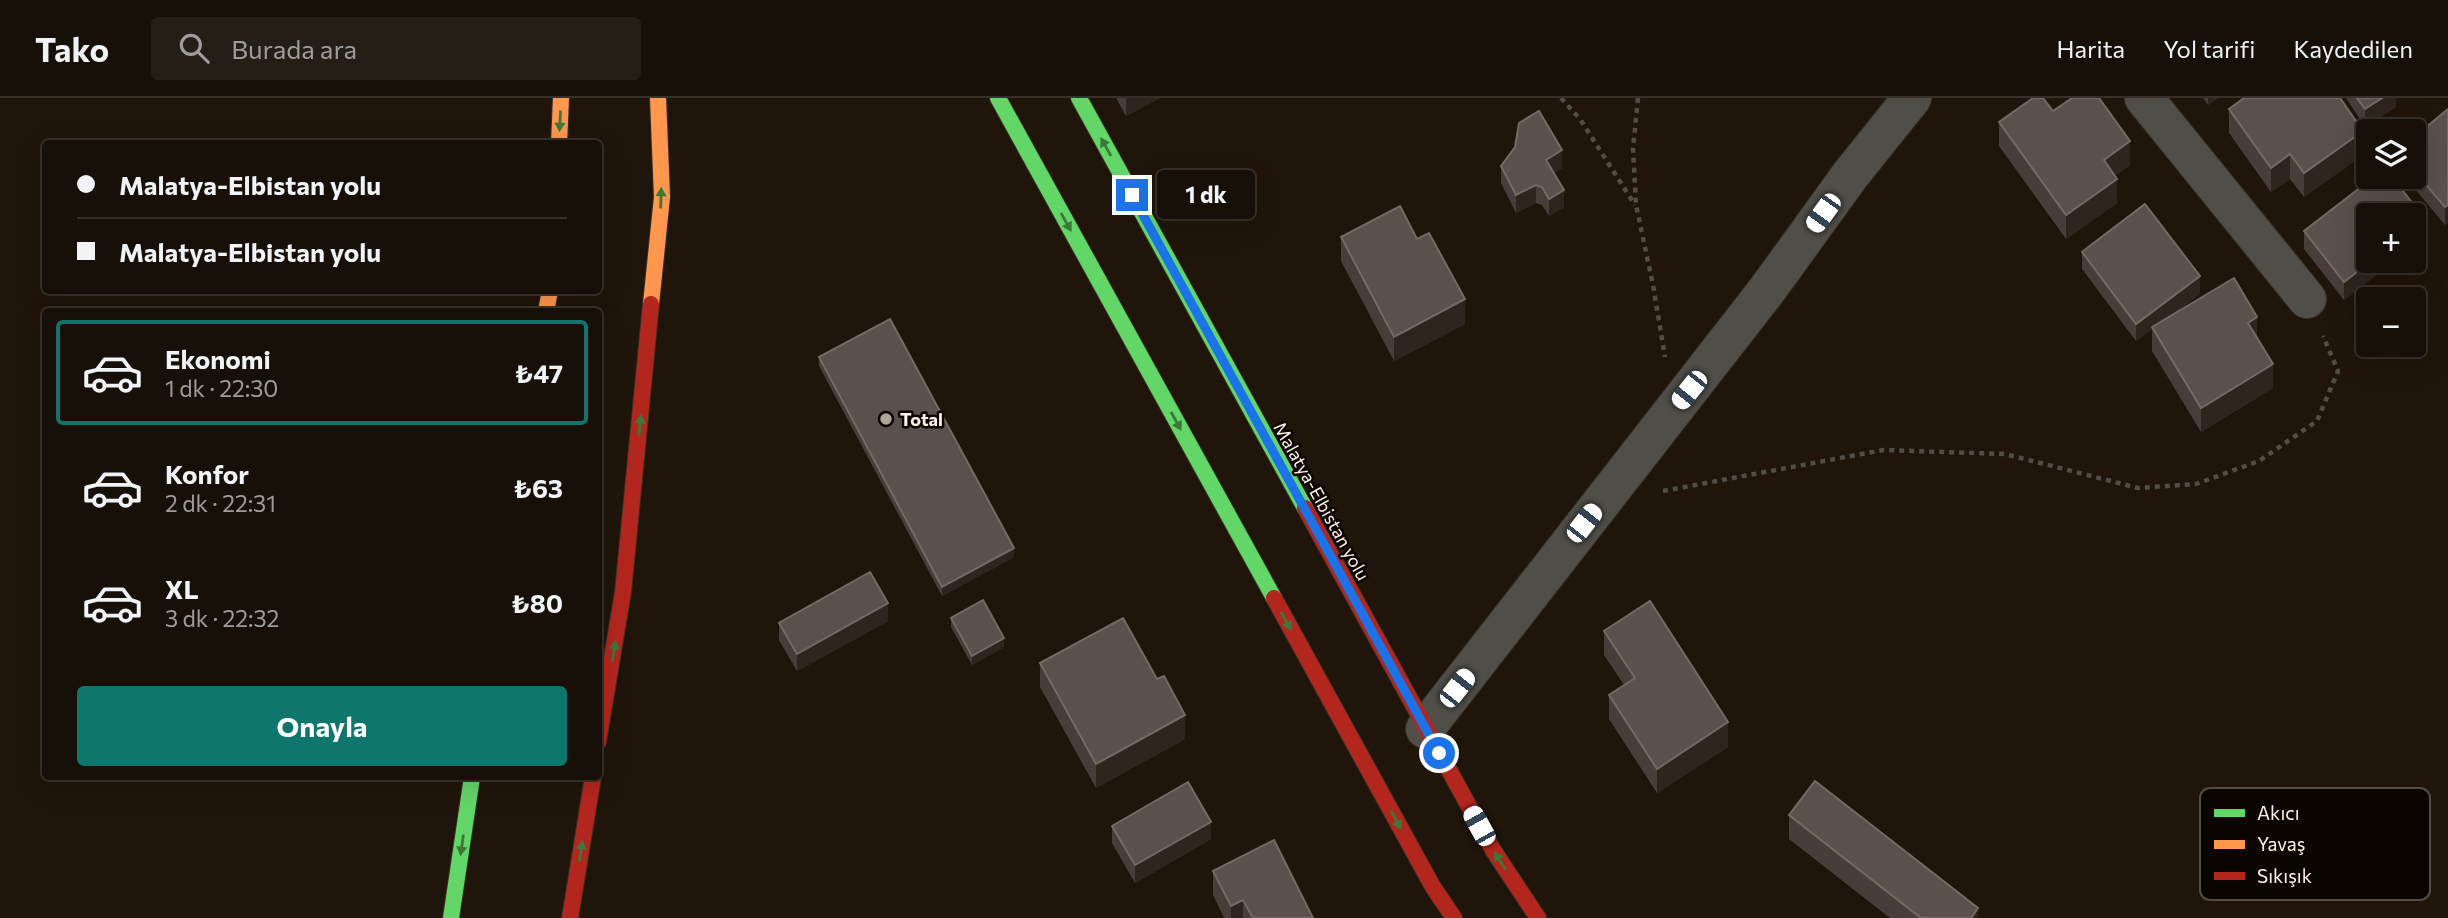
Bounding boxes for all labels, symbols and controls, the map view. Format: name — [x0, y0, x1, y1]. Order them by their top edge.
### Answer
search box — [151, 17, 641, 80]
text: Tako — [35, 28, 109, 69]
icon: search — [175, 29, 213, 67]
text: Burada ara — [231, 33, 357, 64]
text: Harita — [2056, 34, 2125, 63]
text: Yol tarifi — [2163, 34, 2255, 63]
text: Kaydedilen — [2293, 34, 2413, 63]
one-way arrow — [554, 110, 565, 132]
map controls — [2356, 119, 2426, 357]
button: layers — [2356, 119, 2426, 189]
one-way arrow — [1100, 137, 1112, 157]
text: Malatya-Elbistan yolu — [119, 169, 381, 200]
callout: 1 dk — [1156, 170, 1254, 220]
route end — [1116, 179, 1148, 211]
text: 1 dk — [1185, 180, 1227, 208]
one-way arrow — [656, 187, 667, 209]
car — [1803, 190, 1844, 236]
button: + — [2356, 203, 2426, 273]
one-way arrow — [1060, 212, 1072, 232]
text: Malatya-Elbistan yolu — [119, 236, 381, 267]
button: − — [2356, 287, 2426, 357]
icon: car — [81, 341, 144, 404]
text: Ekonomi — [165, 343, 271, 374]
text: ₺47 — [515, 357, 563, 388]
car — [1668, 367, 1711, 413]
text: 1 dk · 22:30 — [165, 374, 278, 402]
place label: Total — [900, 408, 943, 430]
marker: Total — [878, 411, 894, 427]
one-way arrow — [1170, 412, 1182, 431]
one-way arrow — [634, 414, 645, 436]
street label: Malatya-Elbistan yolu — [1269, 418, 1375, 584]
icon: car — [81, 456, 144, 519]
text: Konfor — [165, 458, 249, 489]
text: ₺63 — [513, 472, 563, 503]
text: 2 dk · 22:31 — [165, 489, 276, 517]
car — [1563, 500, 1606, 546]
icon: car — [81, 571, 144, 634]
text: XL — [165, 573, 199, 604]
text: ₺80 — [511, 587, 563, 618]
text: 3 dk · 22:32 — [165, 604, 279, 632]
one-way arrow — [1280, 611, 1292, 630]
one-way arrow — [609, 640, 620, 662]
car — [1436, 665, 1479, 711]
button: Onayla — [77, 686, 567, 766]
route start — [1423, 737, 1455, 769]
legend — [2200, 788, 2430, 900]
text: Akıcı — [2257, 801, 2300, 824]
car — [1460, 803, 1499, 849]
one-way arrow — [1390, 810, 1402, 829]
text: Yavaş — [2257, 832, 2305, 855]
one-way arrow — [456, 834, 467, 856]
one-way arrow — [576, 840, 587, 862]
one-way arrow — [1493, 852, 1507, 870]
text: Sıkışık — [2257, 864, 2312, 887]

